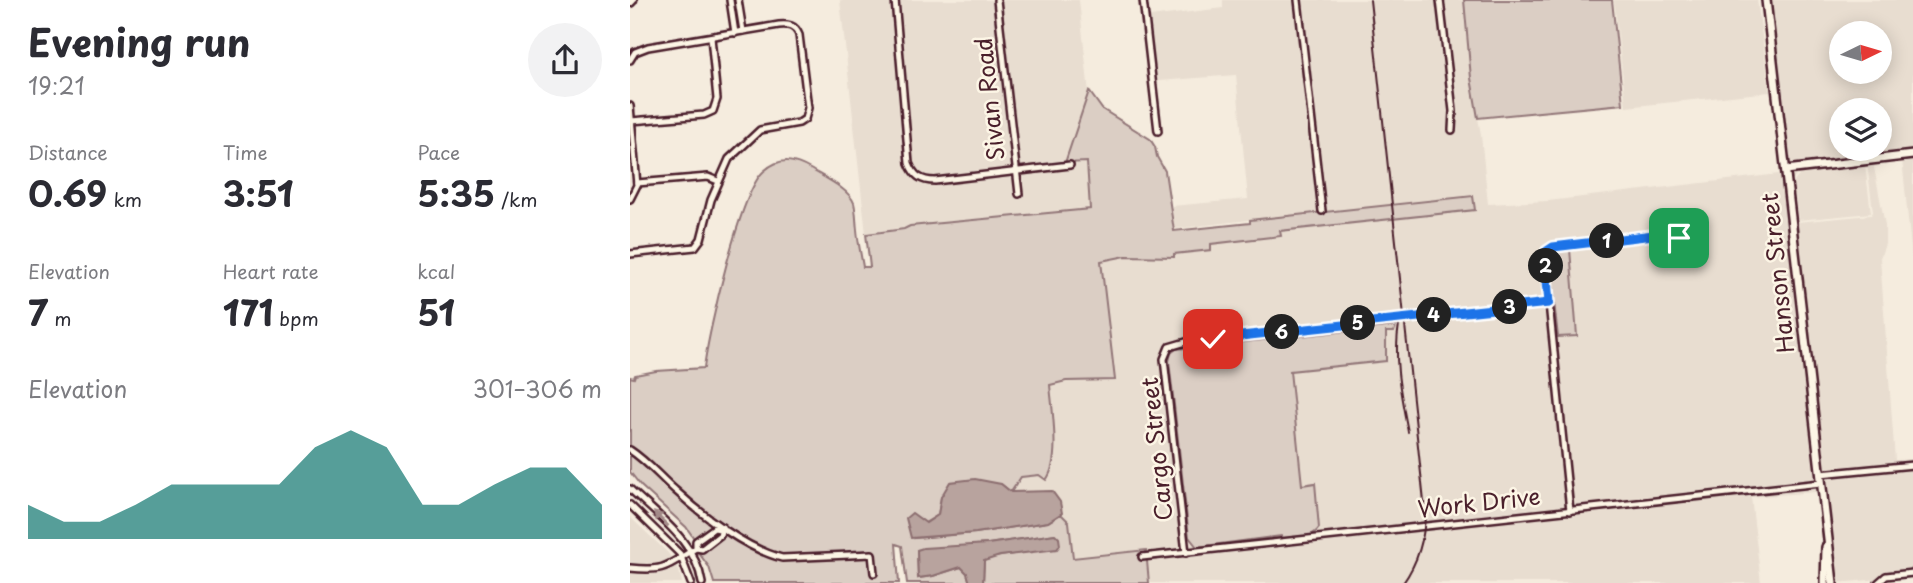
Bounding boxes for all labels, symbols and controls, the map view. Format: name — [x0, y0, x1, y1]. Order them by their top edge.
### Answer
text: Evening run — [28, 13, 250, 70]
north arrow — [1829, 21, 1892, 84]
map controls — [1829, 21, 1892, 161]
button: share — [528, 23, 602, 97]
street label: Sivan Road — [965, 36, 1012, 162]
text: 19:21 — [28, 68, 85, 103]
button: layers — [1829, 98, 1892, 161]
text: Distance — [28, 138, 108, 166]
text: Time — [223, 138, 268, 166]
text: Pace — [417, 138, 460, 166]
text: 0.69 — [28, 166, 107, 219]
text: 3:51 — [223, 166, 293, 219]
text: 5:35 — [417, 166, 495, 219]
text: km — [107, 185, 142, 213]
text: /km — [495, 185, 538, 213]
street label: Hanson Street — [1751, 191, 1802, 355]
pin — [1649, 208, 1709, 268]
icon: arrive — [1660, 219, 1698, 257]
pin: 1 — [1590, 224, 1625, 258]
text: 1 — [1602, 226, 1611, 254]
pin: 2 — [1528, 248, 1564, 284]
text: 2 — [1539, 251, 1552, 279]
text: Elevation — [28, 257, 110, 285]
text: Heart rate — [223, 257, 319, 285]
text: kcal — [417, 257, 455, 285]
text: 7 — [28, 285, 48, 338]
text: 171 — [223, 285, 273, 338]
text: 51 — [417, 285, 455, 338]
pin: 3 — [1492, 290, 1528, 324]
text: 3 — [1503, 292, 1516, 320]
pin: 4 — [1416, 298, 1452, 332]
text: 4 — [1427, 300, 1440, 328]
text: m — [48, 304, 72, 332]
text: bpm — [273, 304, 319, 332]
pin: 5 — [1340, 306, 1376, 340]
text: 5 — [1351, 308, 1364, 336]
pin — [1183, 309, 1243, 369]
pin: 6 — [1264, 314, 1300, 350]
text: 6 — [1275, 317, 1288, 345]
icon: check — [1194, 320, 1232, 358]
text: Elevation — [28, 371, 127, 406]
text: 301–306 m — [473, 371, 602, 406]
street label: Cargo Street — [1131, 376, 1180, 523]
street label: Work Drive — [1416, 478, 1542, 525]
one-way arrow — [653, 511, 670, 528]

